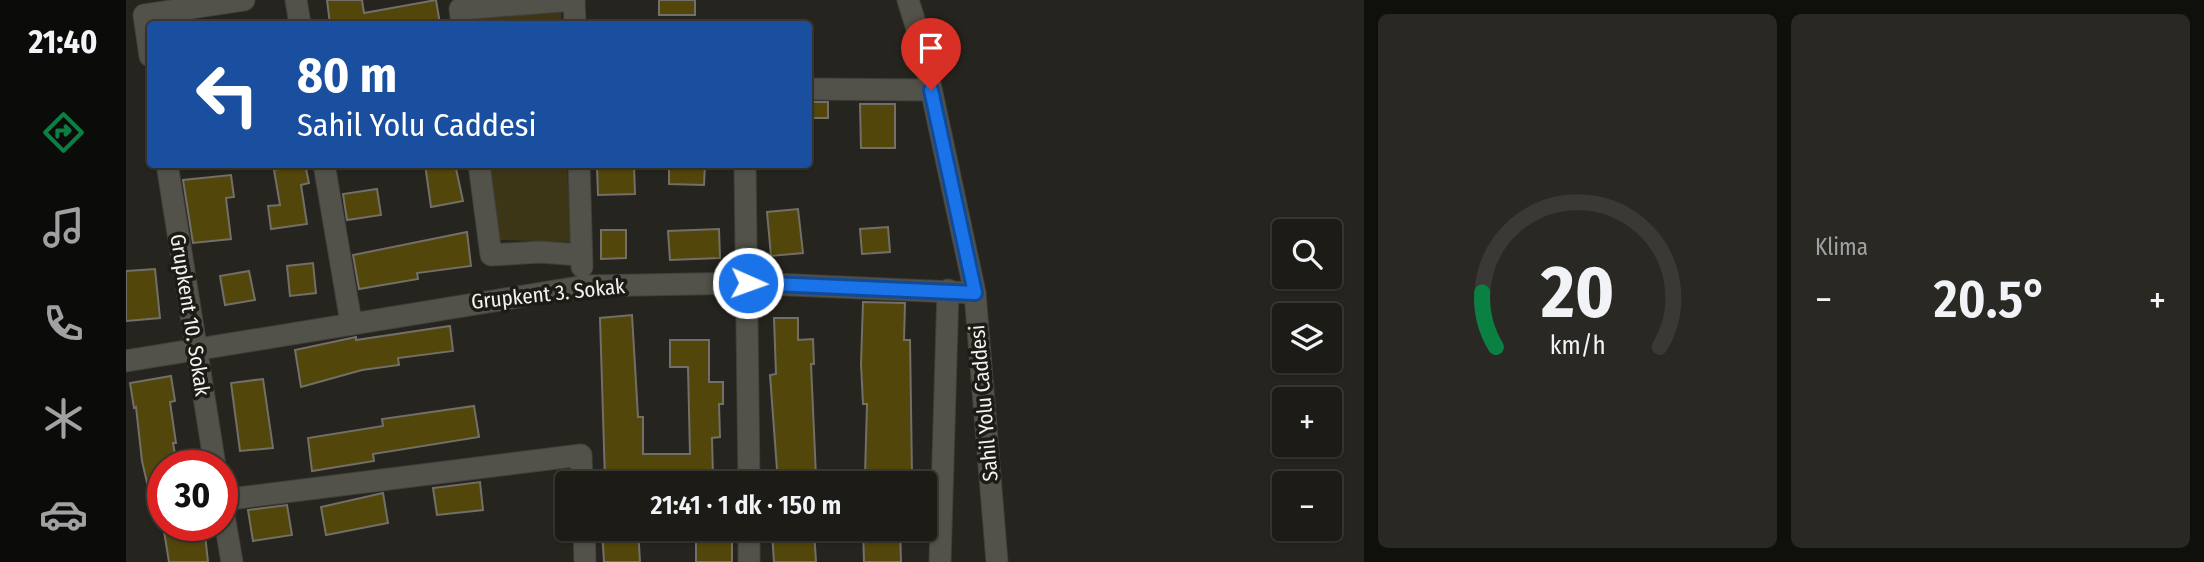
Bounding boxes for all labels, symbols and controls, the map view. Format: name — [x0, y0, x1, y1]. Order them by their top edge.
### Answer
pin — [901, 18, 961, 90]
text: 21:40 — [29, 23, 97, 61]
icon: arrive — [912, 29, 950, 67]
text: 80 m — [297, 46, 397, 105]
icon: left — [182, 49, 273, 140]
text: Sahil Yolu Caddesi — [297, 106, 537, 144]
icon: directions — [39, 108, 88, 157]
icon: music — [39, 203, 88, 252]
map controls — [1272, 219, 1342, 541]
button: search — [1272, 219, 1342, 289]
street label: Grupkent 10. Sokak — [164, 232, 216, 398]
text: Klima — [1815, 233, 1868, 261]
position arrow — [711, 246, 785, 320]
text: 20 — [1540, 249, 1614, 336]
text: 20.5° — [1934, 268, 2047, 331]
street label: Grupkent 3. Sokak — [470, 273, 626, 315]
text: − — [1815, 277, 1832, 323]
text: + — [2149, 277, 2166, 323]
icon: phone — [39, 299, 88, 348]
button: layers — [1272, 303, 1342, 373]
street label: Sahil Yolu Caddesi — [964, 324, 1004, 482]
text: km/h — [1550, 331, 1605, 361]
button: + — [1272, 387, 1342, 457]
icon: climate — [39, 394, 88, 443]
speed limit sign: 30 — [147, 450, 238, 541]
button: − — [1272, 471, 1342, 541]
icon: car — [39, 490, 88, 539]
text: 21:41 · 1 dk · 150 m — [651, 490, 841, 521]

